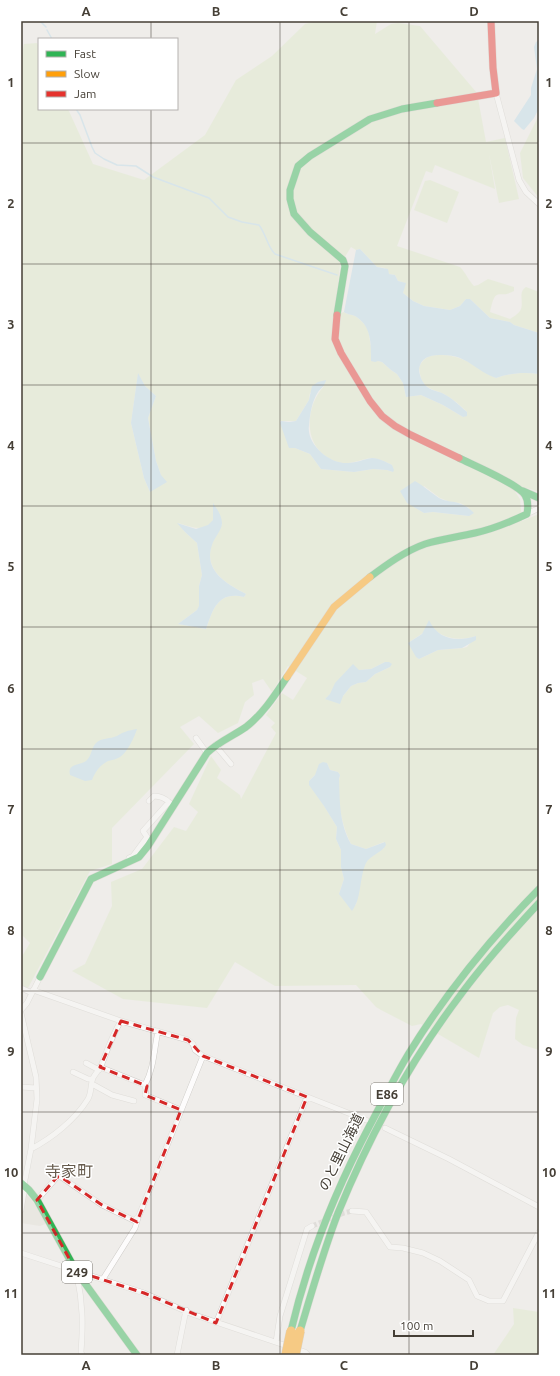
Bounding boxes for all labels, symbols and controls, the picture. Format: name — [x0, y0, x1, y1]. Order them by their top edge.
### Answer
text: A — [81, 4, 91, 18]
text: B — [212, 4, 221, 18]
text: C — [340, 4, 349, 18]
text: D — [469, 4, 479, 18]
legend — [38, 38, 178, 110]
text: Fast — [74, 47, 96, 60]
text: Slow — [74, 67, 100, 80]
text: 1 — [7, 75, 15, 89]
text: 1 — [545, 75, 553, 89]
text: Jam — [74, 87, 96, 100]
text: 2 — [7, 196, 15, 210]
text: 2 — [545, 196, 553, 210]
text: 3 — [7, 317, 15, 331]
text: 3 — [545, 317, 553, 331]
text: 4 — [7, 438, 15, 452]
text: 4 — [545, 438, 553, 452]
text: 5 — [7, 559, 15, 573]
text: 5 — [545, 559, 553, 573]
text: 6 — [7, 681, 15, 695]
text: 6 — [545, 681, 553, 695]
text: 7 — [7, 802, 15, 816]
text: 7 — [545, 802, 553, 816]
text: 8 — [7, 923, 15, 937]
text: 8 — [545, 923, 553, 937]
text: 9 — [7, 1044, 15, 1058]
text: 9 — [545, 1044, 553, 1058]
road number: E86 — [371, 1083, 403, 1105]
street label: のと里山海道 — [315, 1111, 367, 1193]
district label: 寺家町 — [45, 1162, 93, 1180]
text: 10 — [4, 1165, 18, 1179]
text: 10 — [542, 1165, 556, 1179]
road number: 249 — [62, 1261, 92, 1283]
text: 11 — [4, 1286, 18, 1300]
text: 11 — [542, 1286, 556, 1300]
scale bar — [394, 1312, 473, 1338]
text: 100 m — [400, 1319, 433, 1332]
text: A — [81, 1358, 91, 1372]
text: B — [212, 1358, 221, 1372]
text: C — [340, 1358, 349, 1372]
text: D — [469, 1358, 479, 1372]

